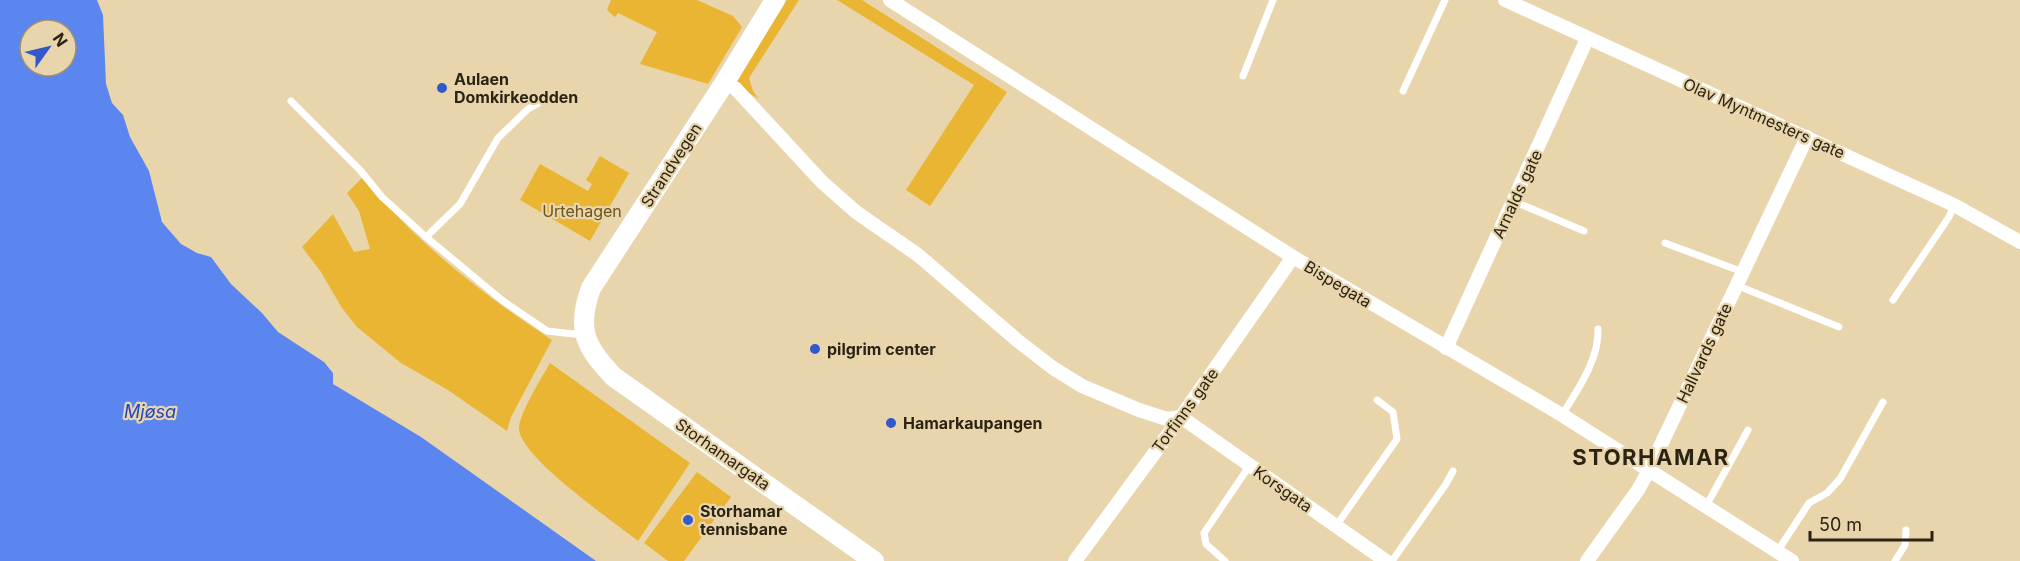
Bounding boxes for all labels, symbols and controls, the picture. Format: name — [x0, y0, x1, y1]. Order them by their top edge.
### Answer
north arrow — [18, 18, 78, 78]
text: N — [49, 29, 72, 50]
place label: Aulaen Domkirkeodden — [454, 69, 578, 107]
street label: Olav Myntmesters gate — [1680, 73, 1848, 163]
marker: Aulaen Domkirkeodden — [435, 81, 449, 95]
street label: Strandvegen — [636, 119, 706, 211]
street label: Arnalds gate — [1488, 146, 1546, 242]
park label: Urtehagen — [542, 201, 622, 221]
street label: Bispegata — [1301, 256, 1375, 312]
street label: Hallvards gate — [1672, 300, 1736, 406]
place label: pilgrim center — [827, 339, 936, 359]
marker: pilgrim center — [808, 342, 822, 356]
street label: Torfinns gate — [1148, 364, 1222, 456]
water label: Mjøsa — [124, 401, 176, 422]
place label: Hamarkaupangen — [903, 413, 1043, 433]
street label: Storhamargata — [672, 414, 774, 494]
marker: Hamarkaupangen — [884, 416, 898, 430]
district label: STORHAMAR — [1572, 444, 1730, 470]
street label: Korsgata — [1250, 462, 1316, 516]
place label: Storhamar tennisbane — [700, 501, 787, 539]
scale bar — [1810, 504, 1932, 542]
marker: Storhamar tennisbane — [681, 513, 695, 527]
text: 50 m — [1819, 514, 1862, 535]

